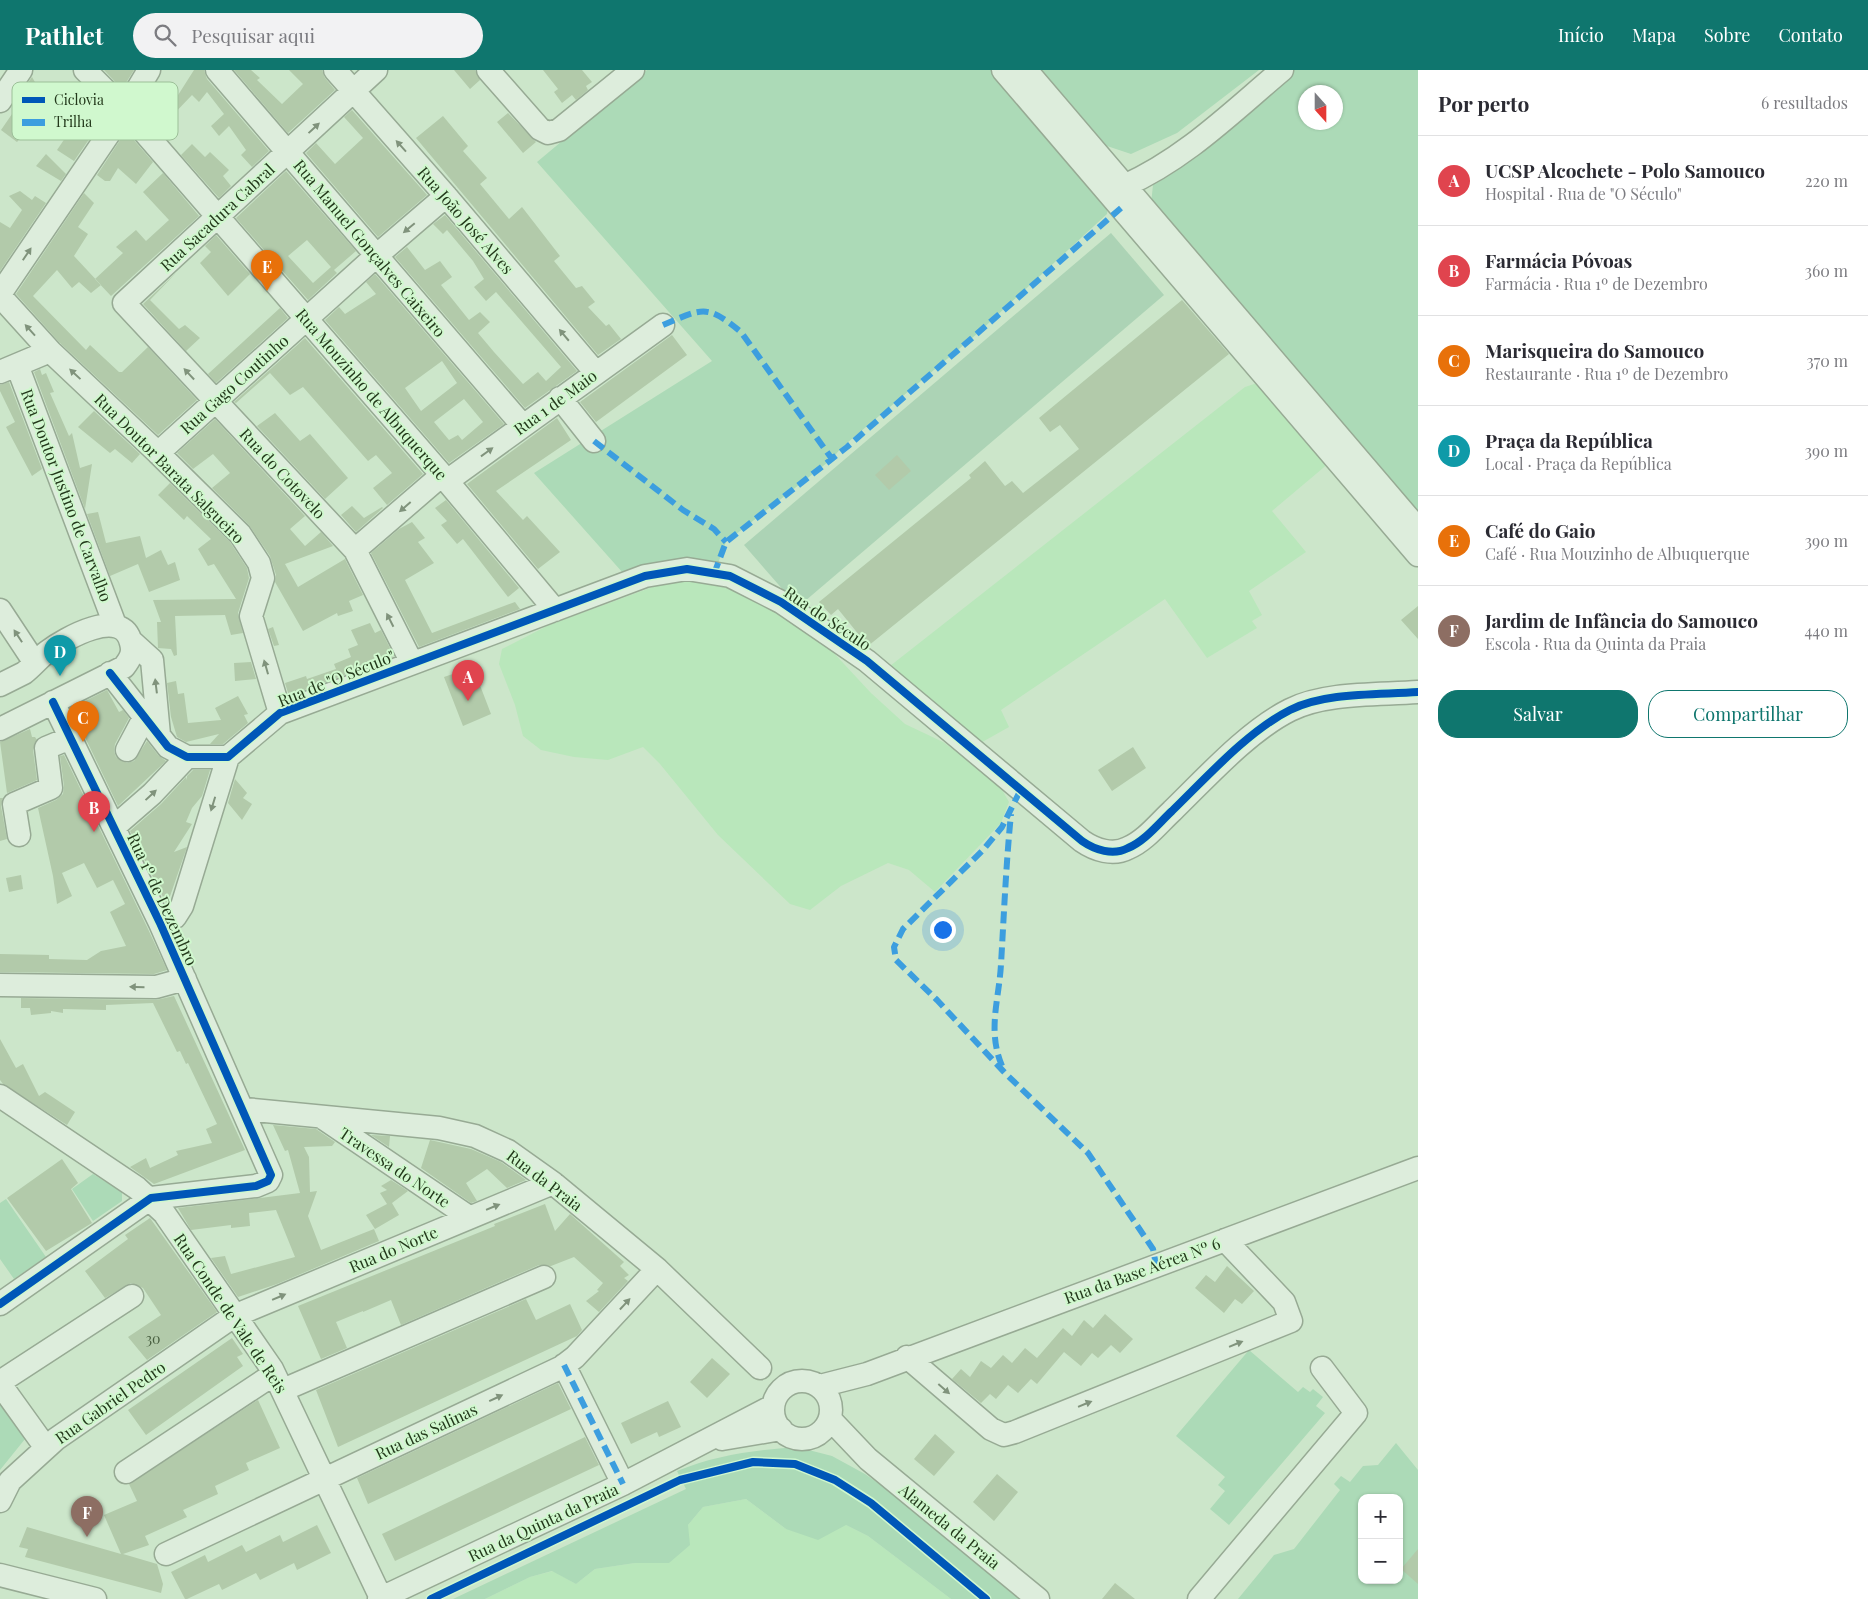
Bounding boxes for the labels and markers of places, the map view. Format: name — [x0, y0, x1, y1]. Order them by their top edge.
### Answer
pin: E — [251, 250, 283, 291]
pin: D — [44, 635, 76, 676]
pin: A — [452, 660, 484, 701]
pin: C — [67, 701, 99, 742]
pin: B — [78, 791, 110, 832]
pin: F — [71, 1496, 103, 1537]

